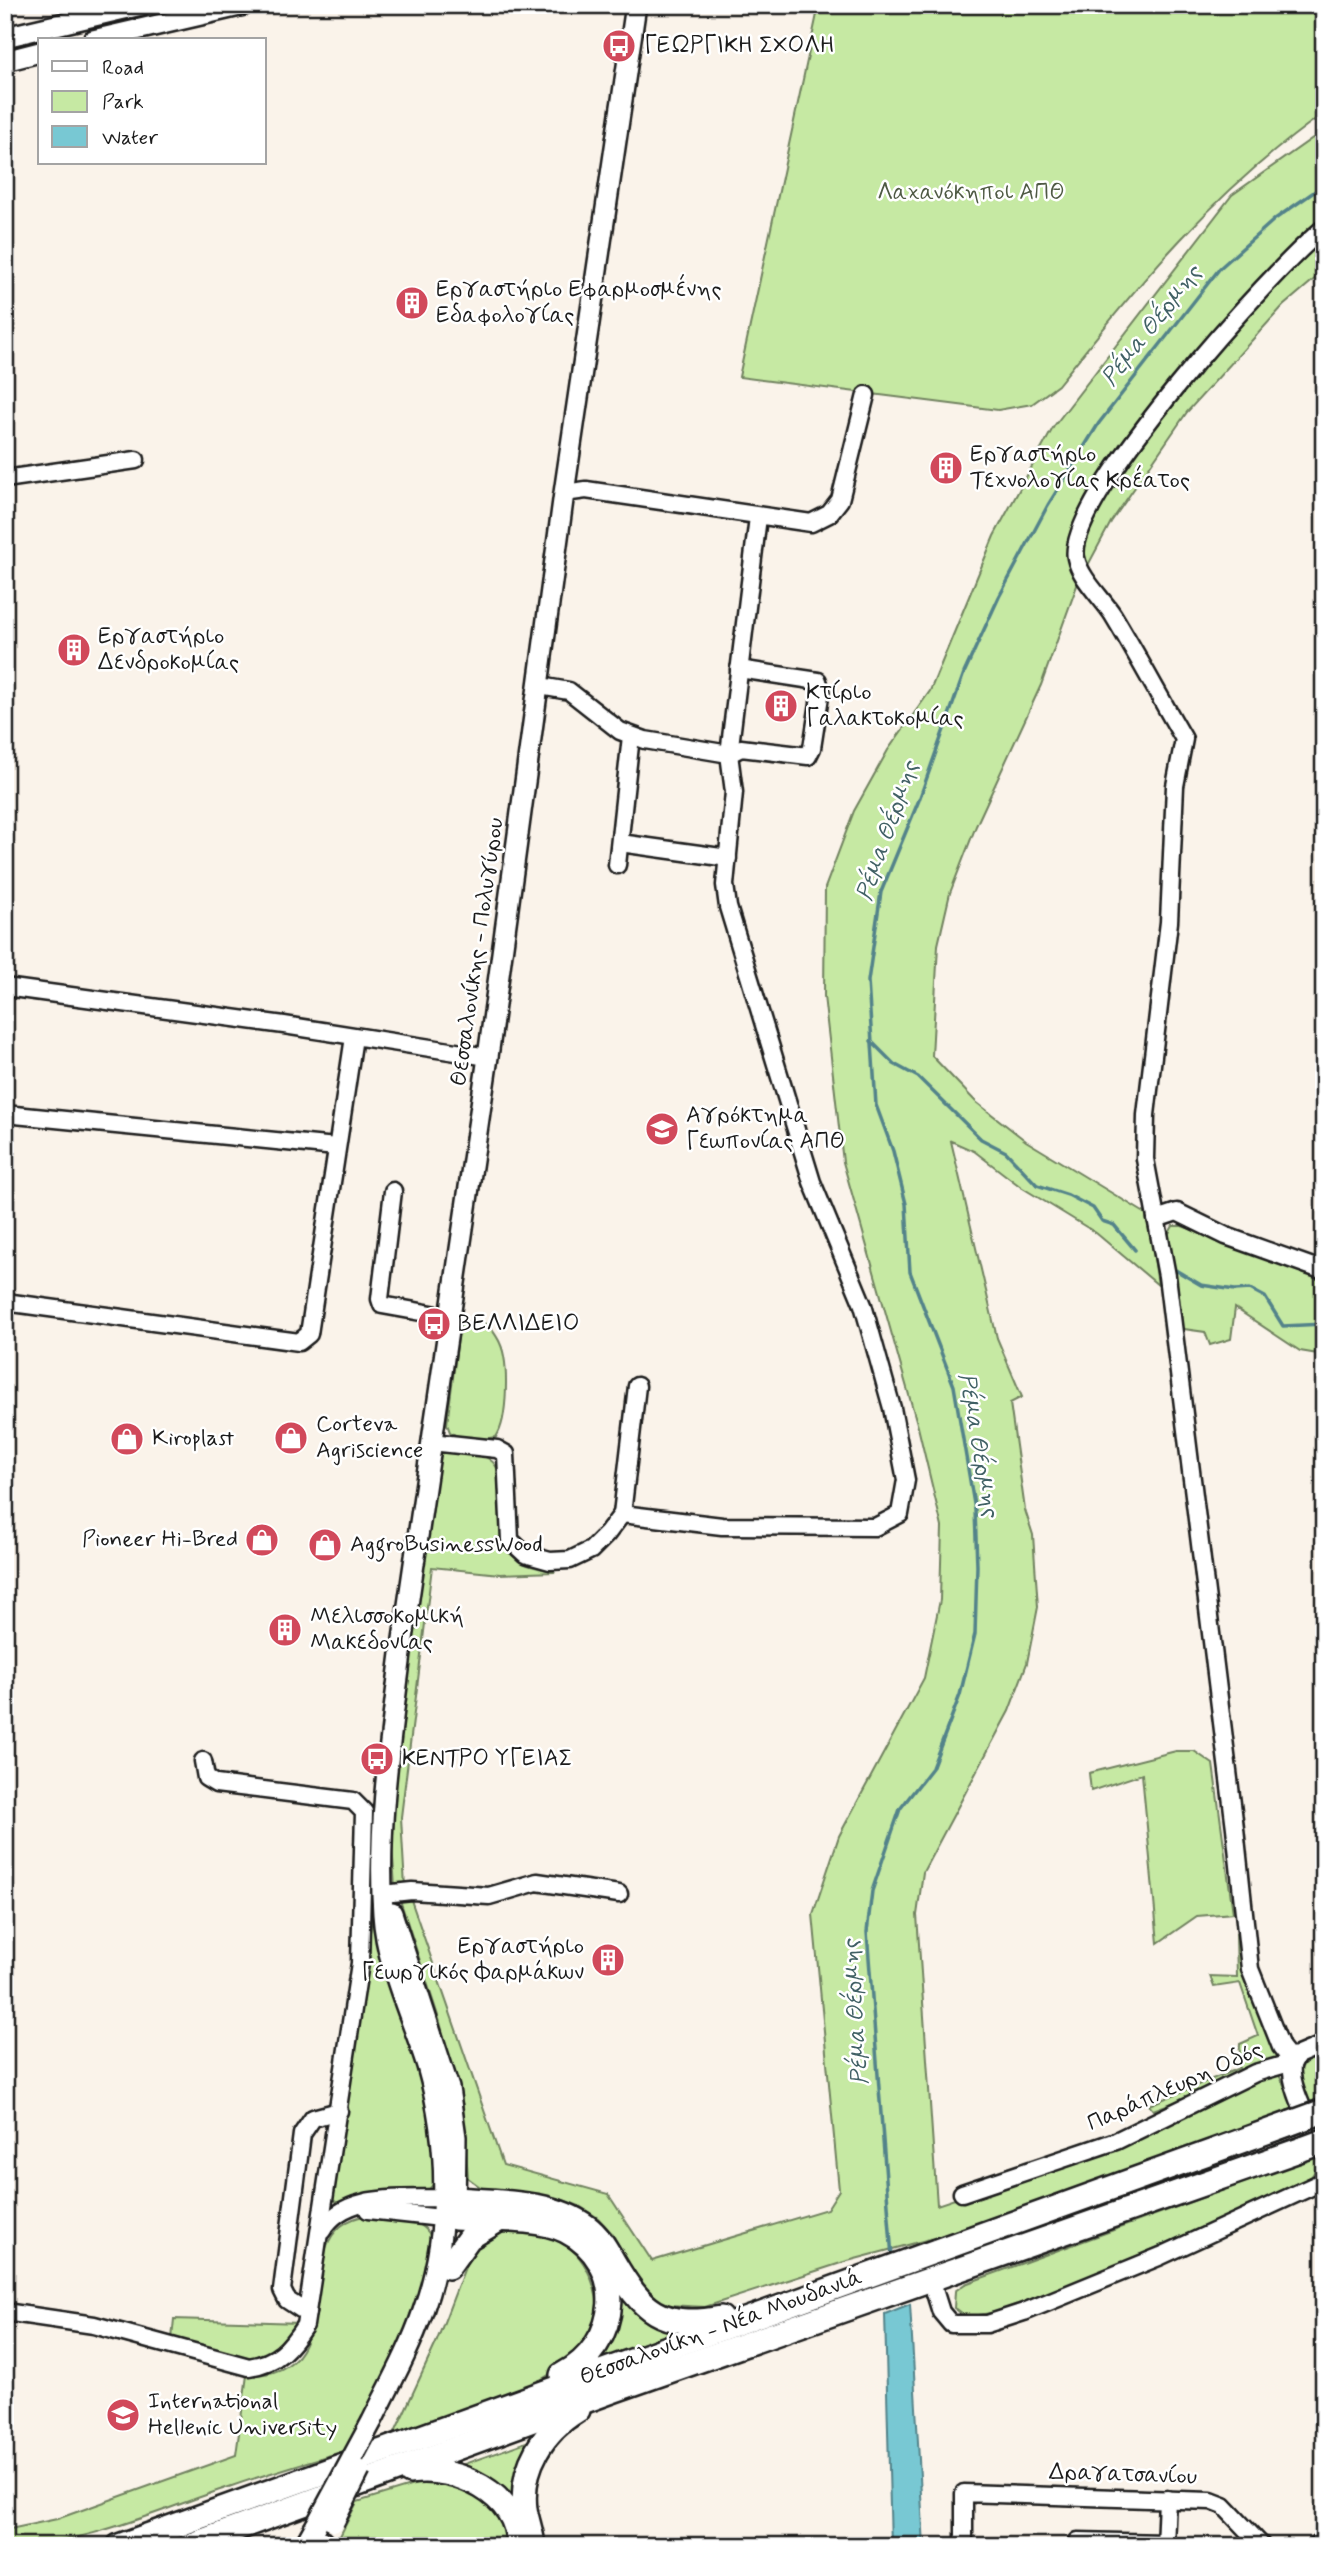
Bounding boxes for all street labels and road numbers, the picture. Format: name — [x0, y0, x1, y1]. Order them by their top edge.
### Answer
street label: Θεσσαλονίκης - Πολυγύρου — [444, 816, 512, 1088]
street label: Παράπλευρη Οδός — [1083, 2035, 1267, 2139]
street label: Θεσσαλονίκη - Νέα Μουδανιά — [575, 2261, 866, 2393]
street label: Δραγατσανίου — [1048, 2457, 1198, 2493]

